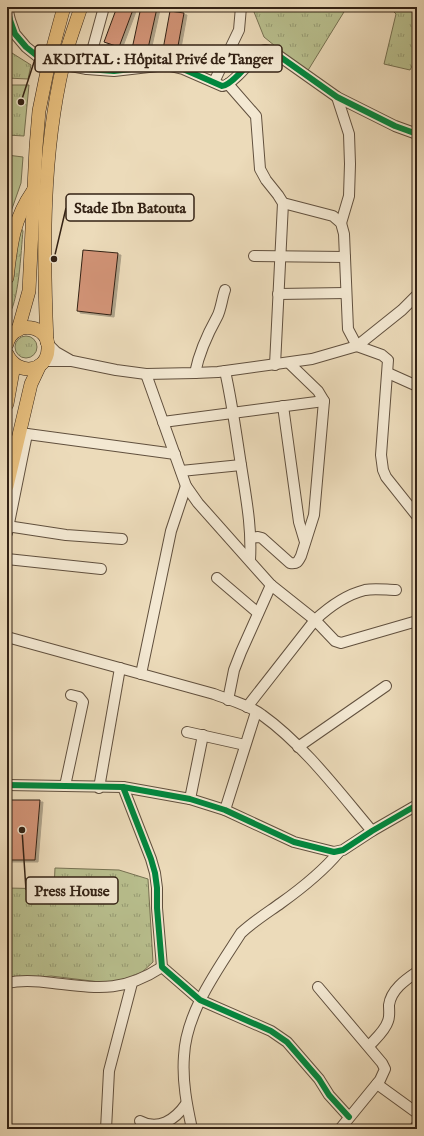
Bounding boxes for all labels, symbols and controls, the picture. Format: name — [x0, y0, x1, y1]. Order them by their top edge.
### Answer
callout: AKDITAL : Hôpital Privé de Tanger — [35, 45, 282, 72]
text: AKDITAL : Hôpital Privé de Tanger — [42, 50, 274, 69]
callout: Stade Ibn Batouta — [66, 194, 194, 221]
text: Stade Ibn Batouta — [74, 199, 187, 218]
callout: Press House — [26, 877, 118, 904]
text: Press House — [34, 882, 110, 901]

